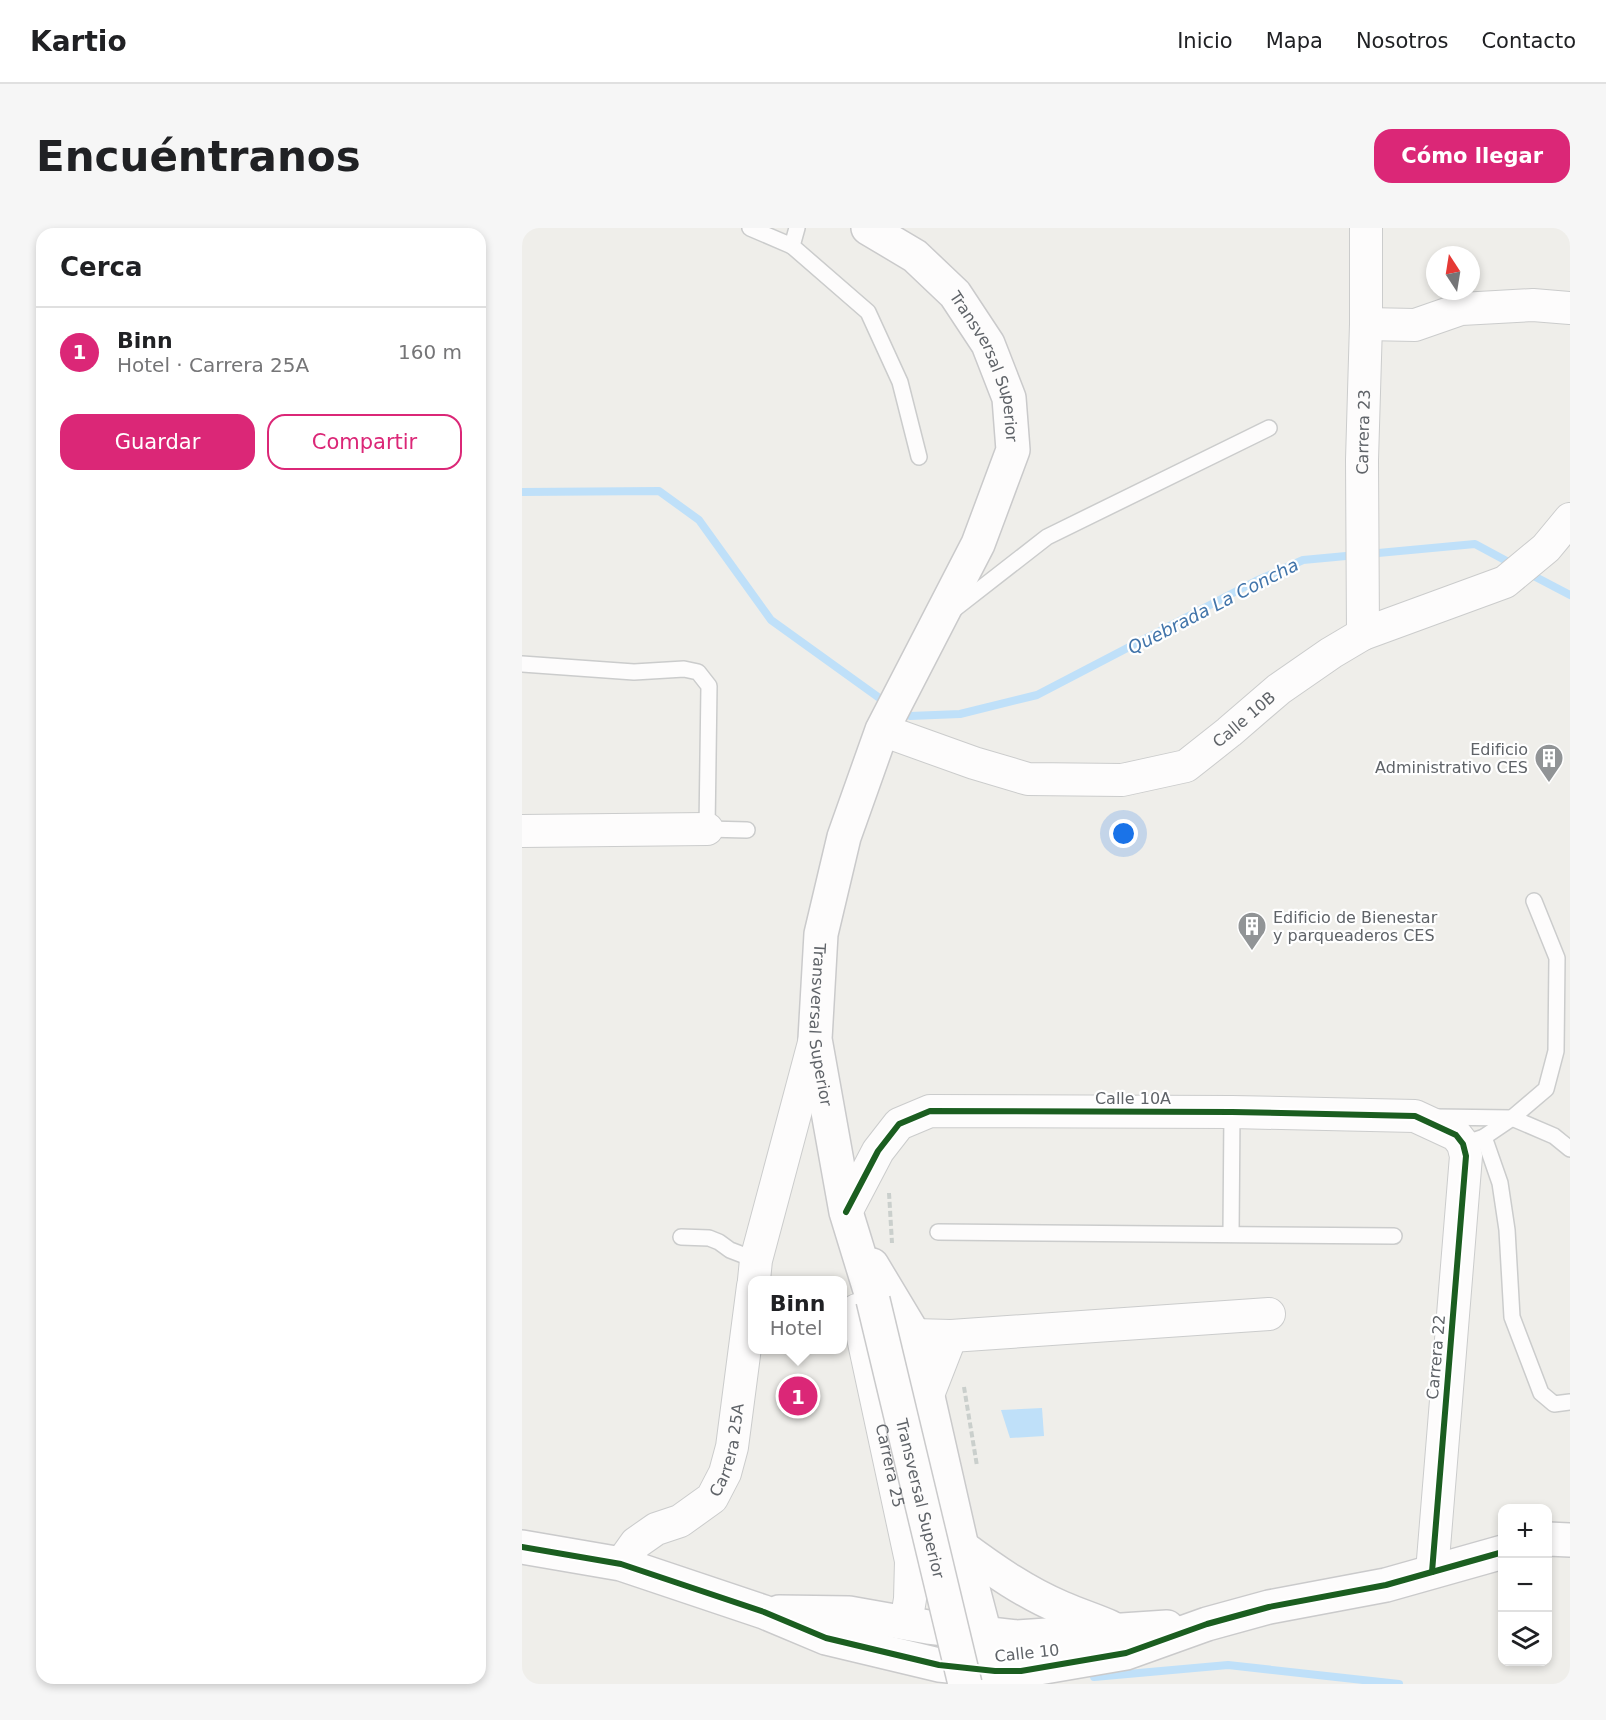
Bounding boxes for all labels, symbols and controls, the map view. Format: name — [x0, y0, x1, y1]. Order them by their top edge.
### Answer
text: Kartio — [30, 25, 127, 58]
text: Inicio — [1177, 29, 1233, 53]
text: Mapa — [1266, 29, 1323, 53]
text: Nosotros — [1356, 29, 1448, 53]
text: Contacto — [1481, 29, 1576, 53]
button: Cómo llegar — [1374, 129, 1570, 183]
text: Encuéntranos — [36, 132, 361, 181]
north arrow — [1426, 246, 1480, 300]
text: Cerca — [60, 252, 143, 282]
street label: Transversal Superior — [946, 287, 1022, 443]
text: Binn — [117, 328, 173, 353]
text: 1 — [73, 340, 86, 364]
text: 160 m — [398, 340, 462, 364]
text: Hotel · Carrera 25A — [117, 353, 309, 377]
street label: Carrera 23 — [1352, 389, 1374, 475]
button: Guardar — [60, 414, 255, 470]
button: Compartir — [267, 414, 462, 470]
water label: Quebrada La Concha — [1124, 554, 1302, 658]
street label: Calle 10B — [1209, 687, 1279, 751]
place label: Edificio Administrativo CES — [1375, 740, 1528, 777]
building icon: Edificio Administrativo CES — [1533, 742, 1565, 784]
your location — [1109, 819, 1138, 848]
place label: Edificio de Bienestar y parqueaderos CES — [1273, 908, 1438, 945]
building icon: Edificio de Bienestar y parqueaderos CES — [1236, 910, 1268, 952]
street label: Transversal Superior — [806, 942, 836, 1108]
street label: Calle 10A — [1095, 1089, 1171, 1108]
popup — [748, 1276, 847, 1354]
text: Binn — [770, 1291, 825, 1316]
street label: Carrera 22 — [1423, 1314, 1449, 1400]
text: Hotel — [770, 1316, 823, 1340]
pin: 1 — [778, 1374, 818, 1418]
street label: Carrera 25A — [705, 1402, 747, 1500]
street label: Transversal Superior — [892, 1416, 949, 1581]
street label: Carrera 25 — [872, 1422, 909, 1509]
map controls — [1498, 1504, 1552, 1666]
button: + — [1498, 1504, 1552, 1558]
button: − — [1498, 1558, 1552, 1612]
button: layers — [1498, 1612, 1552, 1666]
street label: Calle 10 — [994, 1640, 1060, 1666]

